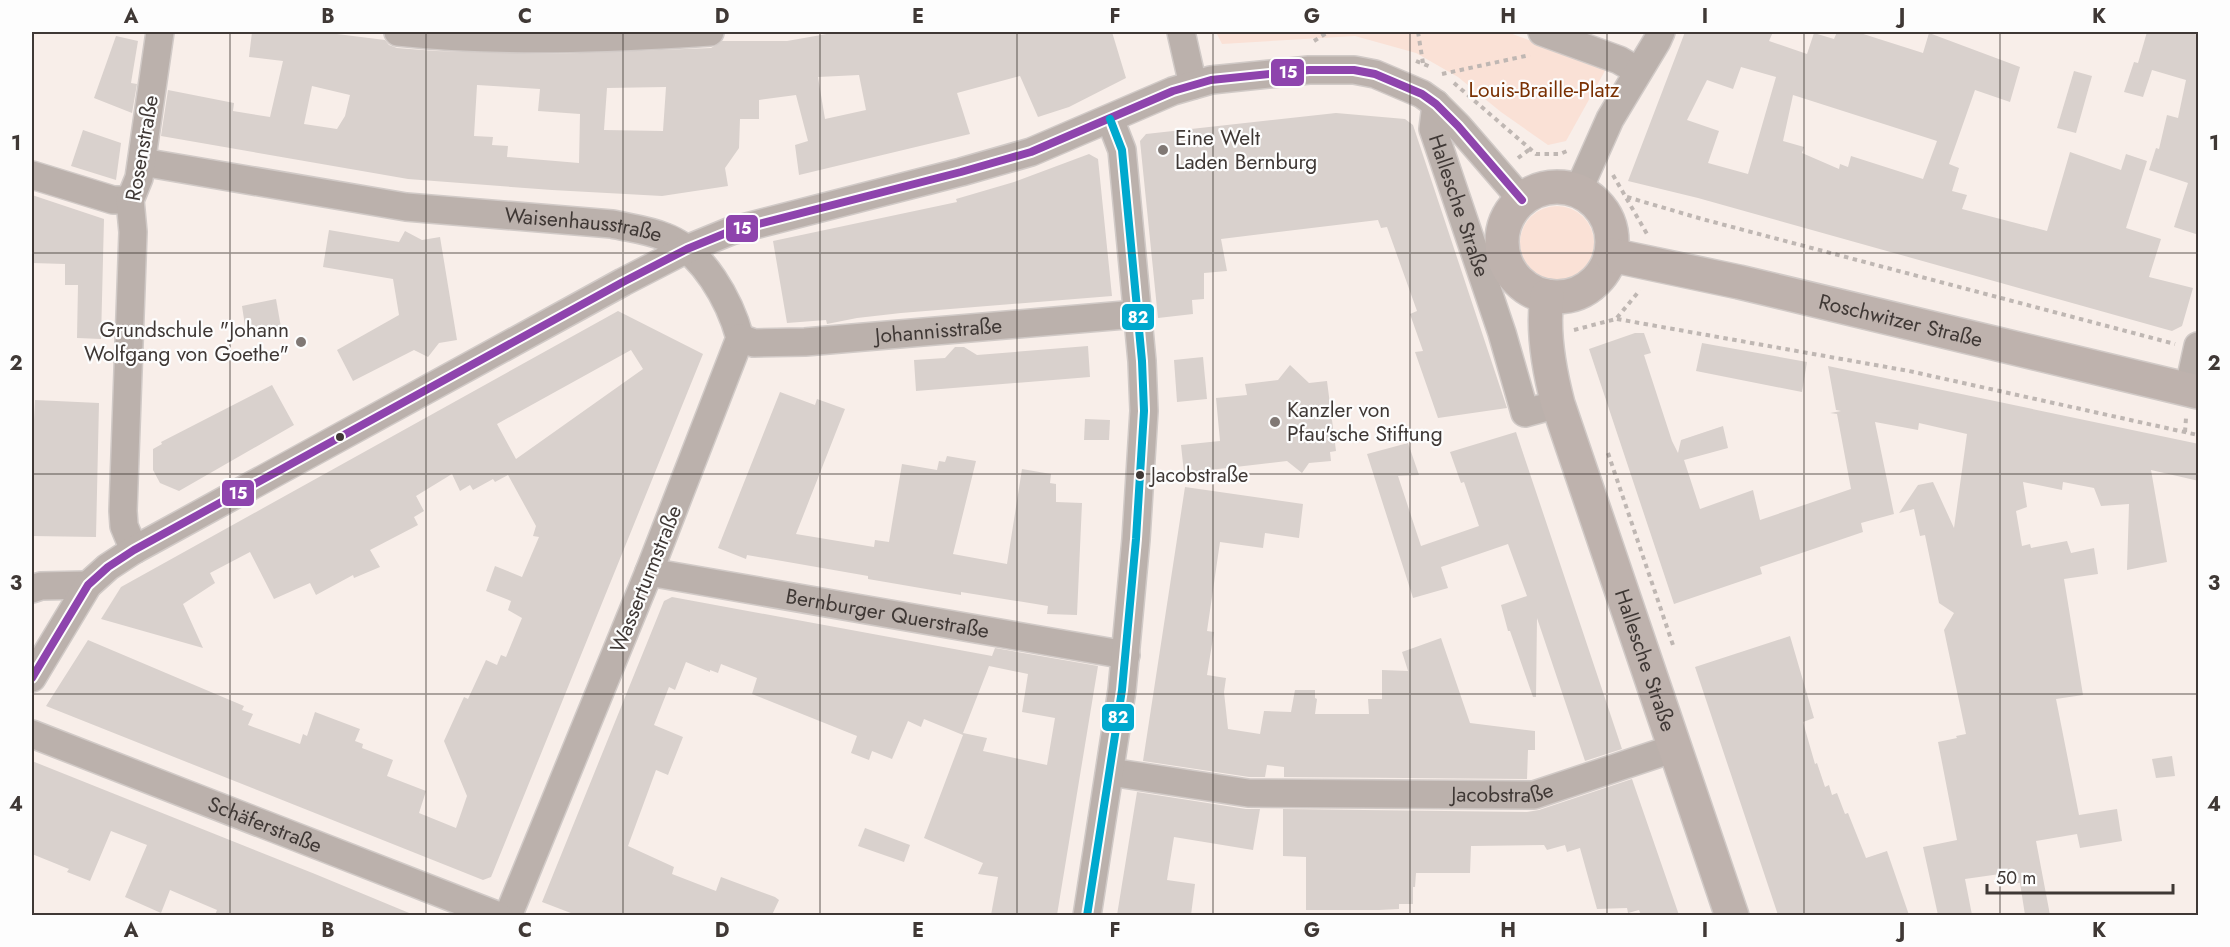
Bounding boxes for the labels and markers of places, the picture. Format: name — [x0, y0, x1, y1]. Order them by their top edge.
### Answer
place label: Eine Welt Laden Bernburg — [1175, 123, 1317, 177]
marker: Eine Welt Laden Bernburg — [1156, 143, 1170, 157]
place label: Grundschule "Johann Wolfgang von Goethe" — [84, 315, 289, 369]
marker: Grundschule "Johann Wolfgang von Goethe" — [294, 335, 308, 349]
place label: Kanzler von Pfau'sche Stiftung — [1287, 395, 1443, 449]
marker: Kanzler von Pfau'sche Stiftung — [1268, 415, 1282, 429]
unlabelled marker — [334, 431, 346, 443]
place label: Jacobstraße — [1148, 461, 1248, 490]
marker: Jacobstraße — [1134, 469, 1146, 481]

